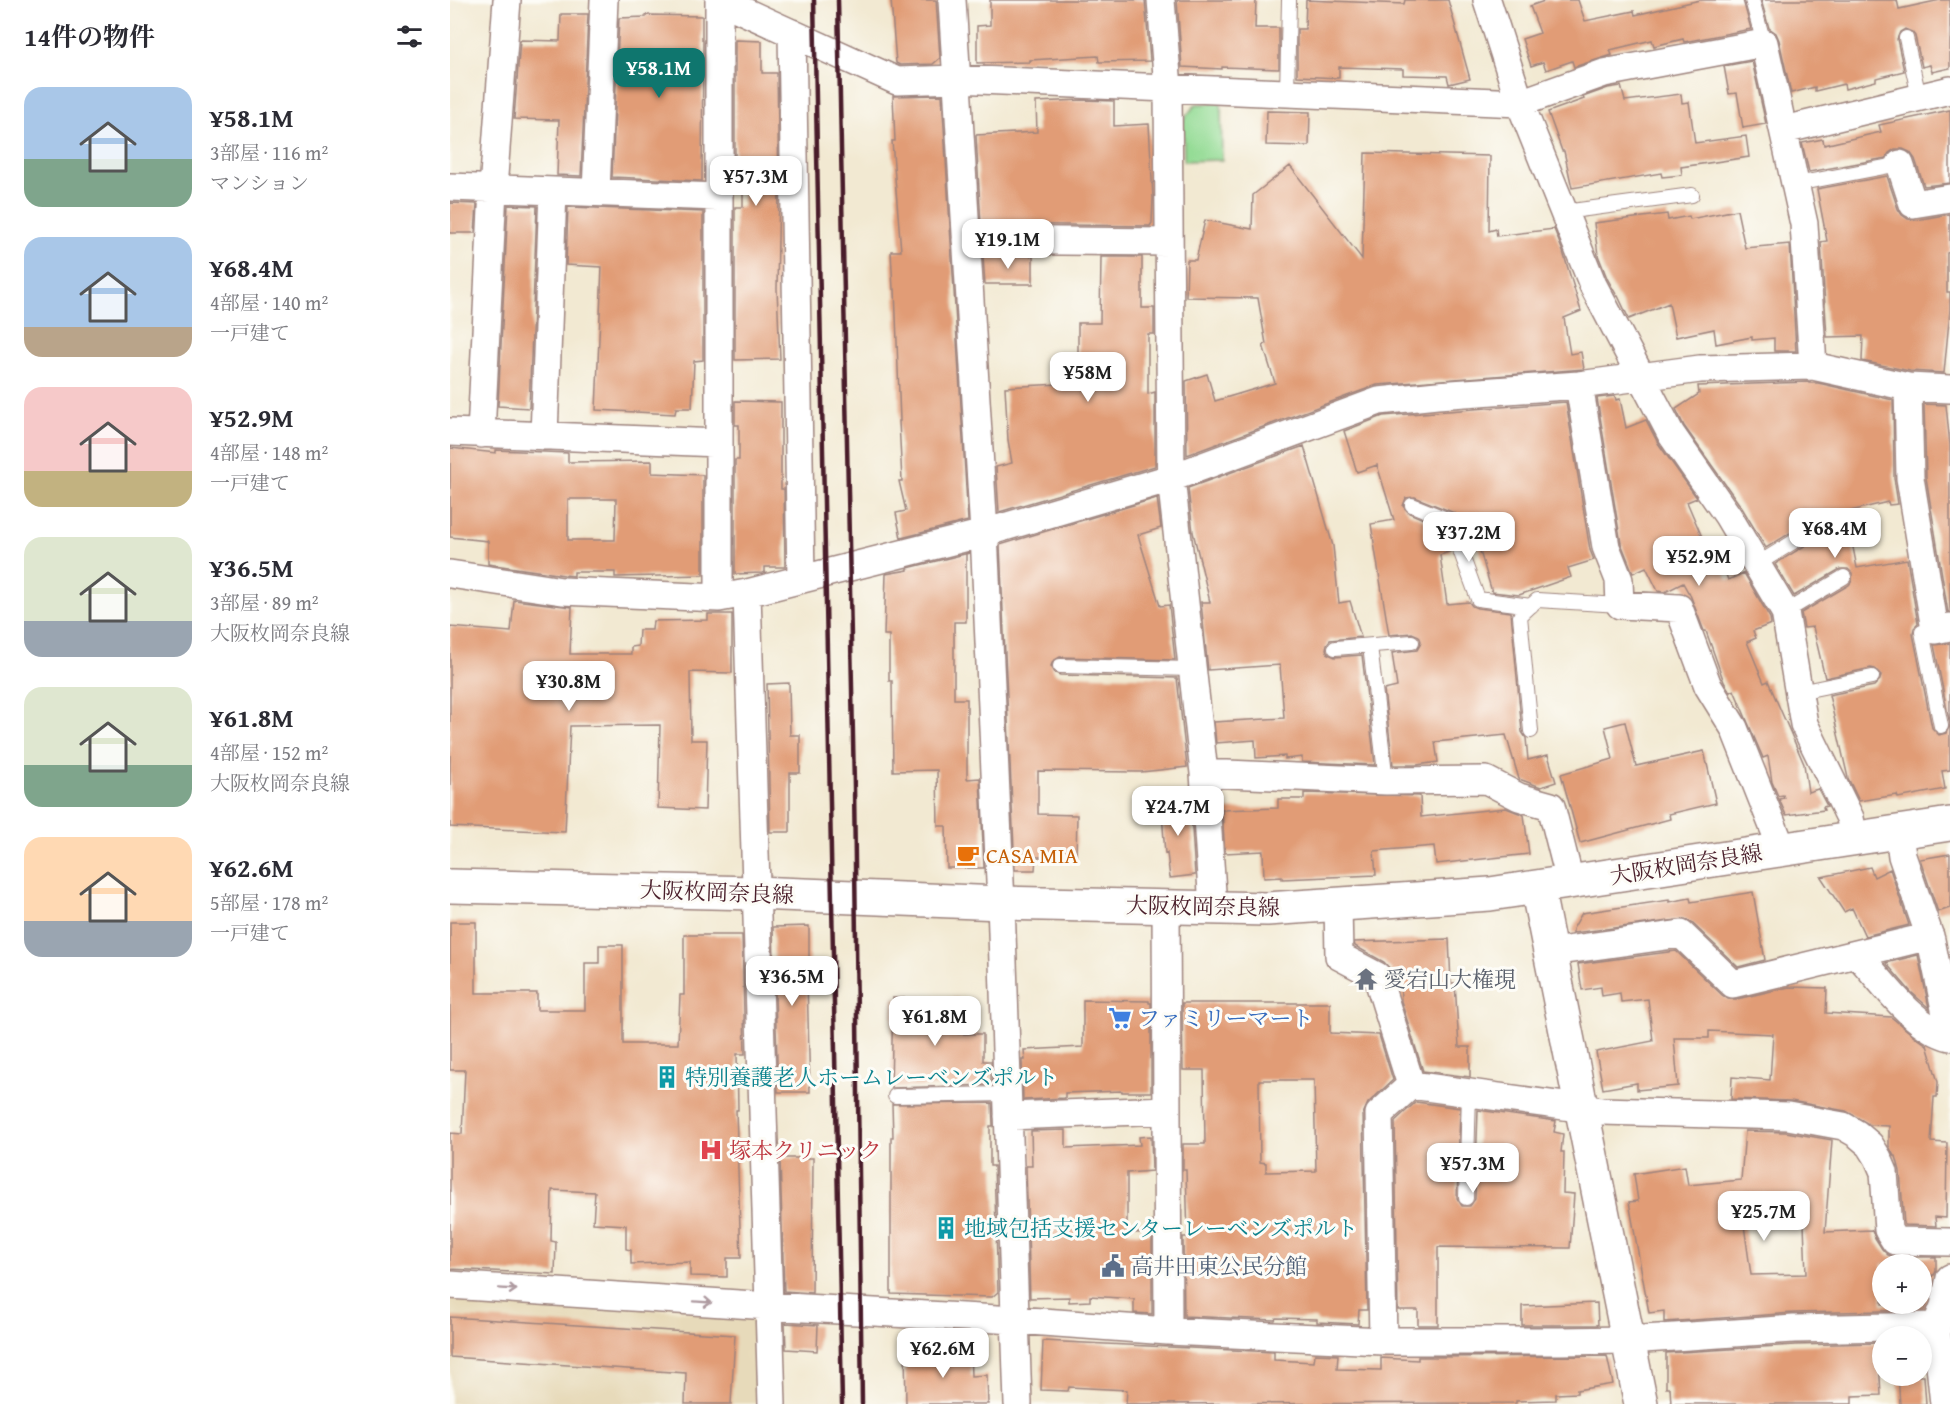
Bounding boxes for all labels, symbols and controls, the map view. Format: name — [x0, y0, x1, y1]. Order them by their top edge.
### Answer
text: 14件の物件 — [24, 17, 155, 56]
icon: filters — [393, 20, 426, 53]
pin: ¥58.1M — [610, 48, 708, 99]
text: ¥58.1M — [627, 53, 691, 82]
text: ¥58.1M — [210, 98, 294, 137]
icon: home — [72, 111, 144, 183]
text: 3部屋 · 116 m² — [210, 138, 328, 167]
pin: ¥57.3M — [707, 156, 805, 207]
text: ¥57.3M — [724, 161, 788, 190]
text: マンション — [210, 168, 309, 197]
pin: ¥19.1M — [959, 219, 1057, 270]
text: ¥19.1M — [976, 224, 1040, 253]
text: ¥68.4M — [210, 248, 294, 287]
icon: home — [72, 261, 144, 333]
text: 4部屋 · 140 m² — [210, 288, 328, 317]
text: 一戸建て — [210, 318, 290, 347]
pin: ¥58M — [1052, 352, 1124, 403]
text: ¥58M — [1064, 357, 1112, 386]
text: ¥52.9M — [210, 398, 294, 437]
icon: home — [72, 411, 144, 483]
text: 4部屋 · 148 m² — [210, 438, 328, 467]
text: 一戸建て — [210, 468, 290, 497]
pin: ¥68.4M — [1786, 508, 1884, 559]
pin: ¥37.2M — [1420, 512, 1518, 563]
text: ¥68.4M — [1803, 513, 1867, 542]
text: ¥37.2M — [1437, 517, 1501, 546]
pin: ¥52.9M — [1650, 536, 1748, 587]
text: ¥52.9M — [1667, 541, 1731, 570]
text: ¥36.5M — [210, 548, 294, 587]
icon: home — [72, 561, 144, 633]
text: 3部屋 · 89 m² — [210, 588, 319, 617]
text: 大阪枚岡奈良線 — [210, 618, 350, 647]
pin: ¥30.8M — [520, 661, 618, 712]
text: ¥30.8M — [537, 666, 601, 695]
text: ¥61.8M — [210, 698, 294, 737]
icon: home — [72, 711, 144, 783]
text: 4部屋 · 152 m² — [210, 738, 328, 767]
text: 大阪枚岡奈良線 — [210, 768, 350, 797]
pin: ¥24.7M — [1129, 786, 1227, 837]
text: ¥24.7M — [1146, 791, 1210, 820]
street label: 大阪枚岡奈良線 — [1607, 836, 1765, 892]
place label: CASA MIA — [986, 839, 1078, 871]
cafe icon: CASA MIA — [955, 842, 981, 868]
text: ¥62.6M — [210, 848, 294, 887]
icon: home — [72, 861, 144, 933]
street label: 大阪枚岡奈良線 — [639, 873, 795, 911]
text: 5部屋 · 178 m² — [210, 888, 328, 917]
street label: 大阪枚岡奈良線 — [1126, 889, 1280, 923]
text: 一戸建て — [210, 918, 290, 947]
pin: ¥36.5M — [743, 956, 841, 1007]
text: ¥36.5M — [760, 961, 824, 990]
place label: 愛宕山大権現 — [1384, 963, 1516, 995]
temple icon: 愛宕山大権現 — [1353, 966, 1379, 992]
pin: ¥61.8M — [886, 996, 984, 1047]
text: ¥61.8M — [903, 1001, 967, 1030]
place label: ファミリーマート — [1138, 1002, 1314, 1034]
supermarket icon: ファミリーマート — [1107, 1005, 1133, 1031]
place label: 特別養護老人ホームレーベンズポルト — [685, 1061, 1058, 1093]
building icon: 特別養護老人ホームレーベンズポルト — [654, 1064, 680, 1090]
place label: 塚本クリニック — [729, 1134, 882, 1166]
hospital icon: 塚本クリニック — [698, 1137, 724, 1163]
pin: ¥57.3M — [1424, 1143, 1522, 1194]
text: ¥57.3M — [1441, 1148, 1505, 1177]
pin: ¥25.7M — [1715, 1191, 1813, 1242]
text: ¥25.7M — [1732, 1196, 1796, 1225]
place label: 地域包括支援センターレーベンズポルト — [964, 1212, 1358, 1244]
building icon: 地域包括支援センターレーベンズポルト — [933, 1215, 959, 1241]
place label: 高井田東公民分館 — [1131, 1250, 1307, 1282]
public building icon: 高井田東公民分館 — [1100, 1253, 1126, 1279]
map controls — [1872, 1254, 1932, 1386]
button: + — [1872, 1254, 1932, 1314]
one-way arrow — [498, 1284, 518, 1295]
one-way arrow — [692, 1297, 712, 1308]
button: − — [1872, 1326, 1932, 1386]
pin: ¥62.6M — [894, 1328, 992, 1379]
text: ¥62.6M — [911, 1333, 975, 1362]

